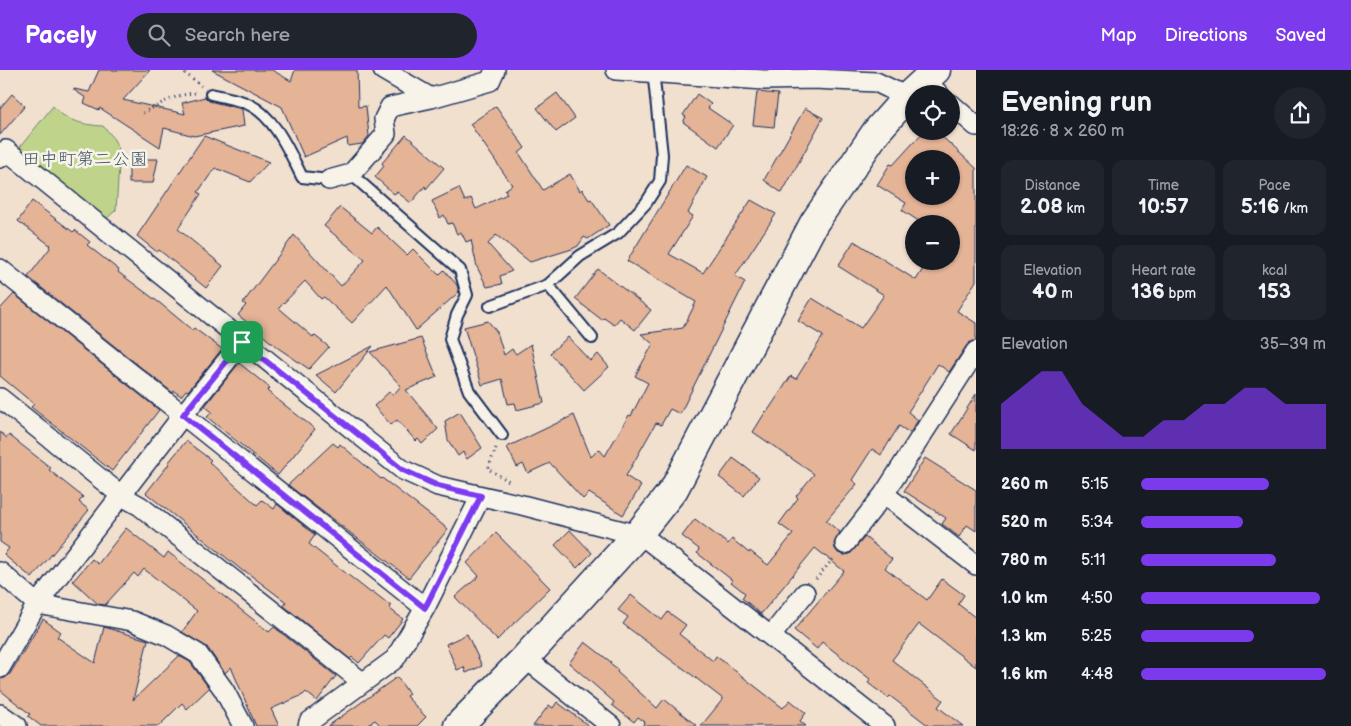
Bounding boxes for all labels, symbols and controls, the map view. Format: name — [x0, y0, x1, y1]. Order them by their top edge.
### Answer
search box — [127, 13, 477, 58]
text: Pacely — [25, 21, 97, 50]
icon: search — [145, 21, 173, 49]
text: Search here — [185, 24, 290, 47]
text: Map — [1101, 25, 1137, 46]
text: Directions — [1165, 25, 1247, 46]
text: Saved — [1275, 25, 1326, 46]
map controls — [905, 85, 960, 270]
button: locate — [905, 85, 960, 140]
text: Evening run — [1001, 86, 1152, 119]
button: share — [1274, 87, 1326, 139]
text: 18:26 · 8 × 260 m — [1001, 122, 1124, 141]
park label: 田中町第二公園 — [22, 149, 148, 170]
button: + — [905, 150, 960, 205]
text: Distance — [1025, 177, 1080, 194]
text: Time — [1148, 177, 1179, 194]
text: Pace — [1259, 177, 1290, 194]
text: 2.08 — [1020, 194, 1063, 219]
text: 10:57 — [1138, 194, 1189, 219]
text: 5:16 — [1241, 194, 1280, 219]
text: km — [1063, 200, 1085, 217]
text: /km — [1280, 200, 1308, 217]
button: − — [905, 215, 960, 270]
text: Elevation — [1023, 262, 1082, 279]
text: Heart rate — [1131, 262, 1196, 279]
text: kcal — [1262, 262, 1287, 279]
text: 40 — [1032, 279, 1058, 304]
text: 136 — [1131, 279, 1165, 304]
text: 153 — [1258, 279, 1291, 304]
text: m — [1058, 285, 1073, 302]
text: bpm — [1165, 285, 1196, 302]
pin — [221, 321, 263, 363]
icon: arrive — [228, 328, 256, 356]
text: Elevation — [1001, 335, 1068, 354]
text: 35–39 m — [1260, 335, 1326, 354]
text: 260 m — [1001, 475, 1048, 494]
text: 5:15 — [1081, 475, 1109, 494]
text: 520 m — [1001, 513, 1047, 532]
text: 5:34 — [1081, 513, 1113, 532]
text: 780 m — [1001, 551, 1047, 570]
text: 5:11 — [1081, 551, 1106, 570]
text: 1.0 km — [1001, 589, 1048, 608]
text: 4:50 — [1081, 589, 1113, 608]
text: 1.3 km — [1001, 627, 1047, 646]
text: 5:25 — [1081, 627, 1112, 646]
text: 1.6 km — [1001, 665, 1047, 684]
text: 4:48 — [1081, 665, 1113, 684]

